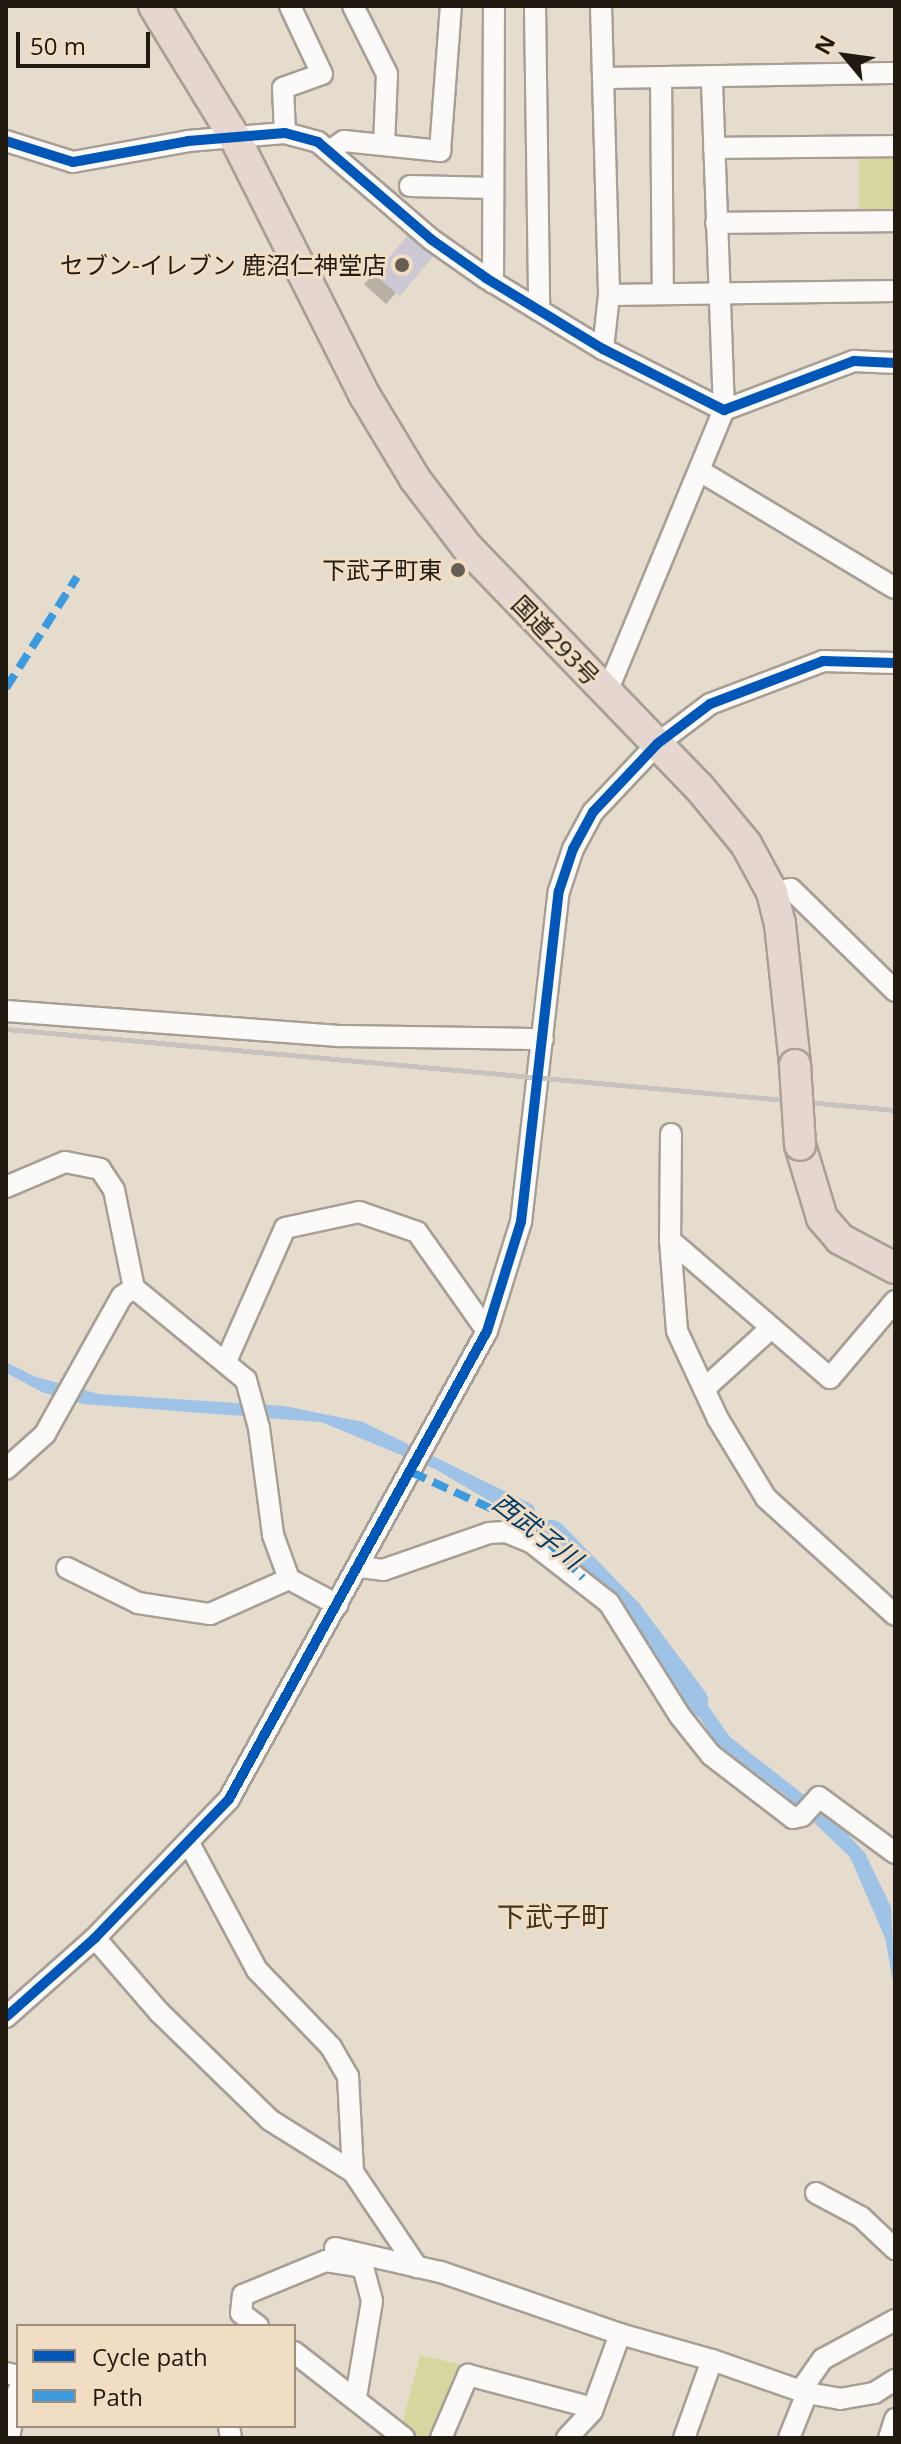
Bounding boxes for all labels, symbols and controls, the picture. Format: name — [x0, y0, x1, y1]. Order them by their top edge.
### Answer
scale bar — [20, 16, 154, 66]
north arrow — [805, 16, 885, 96]
text: 50 m — [30, 29, 86, 62]
text: N — [807, 29, 841, 59]
place label: セブン-イレブン 鹿沼仁神堂店 — [60, 251, 386, 279]
marker: セブン-イレブン 鹿沼仁神堂店 — [393, 256, 411, 274]
place label: 下武子町東 — [322, 556, 442, 584]
marker: 下武子町東 — [449, 561, 467, 579]
street label: 国道293号 — [506, 589, 606, 691]
water label: 西武子川 — [486, 1487, 588, 1575]
district label: 下武子町 — [497, 1899, 609, 1933]
legend — [16, 2324, 296, 2428]
text: Cycle path — [92, 2340, 208, 2373]
text: Path — [92, 2380, 143, 2413]

